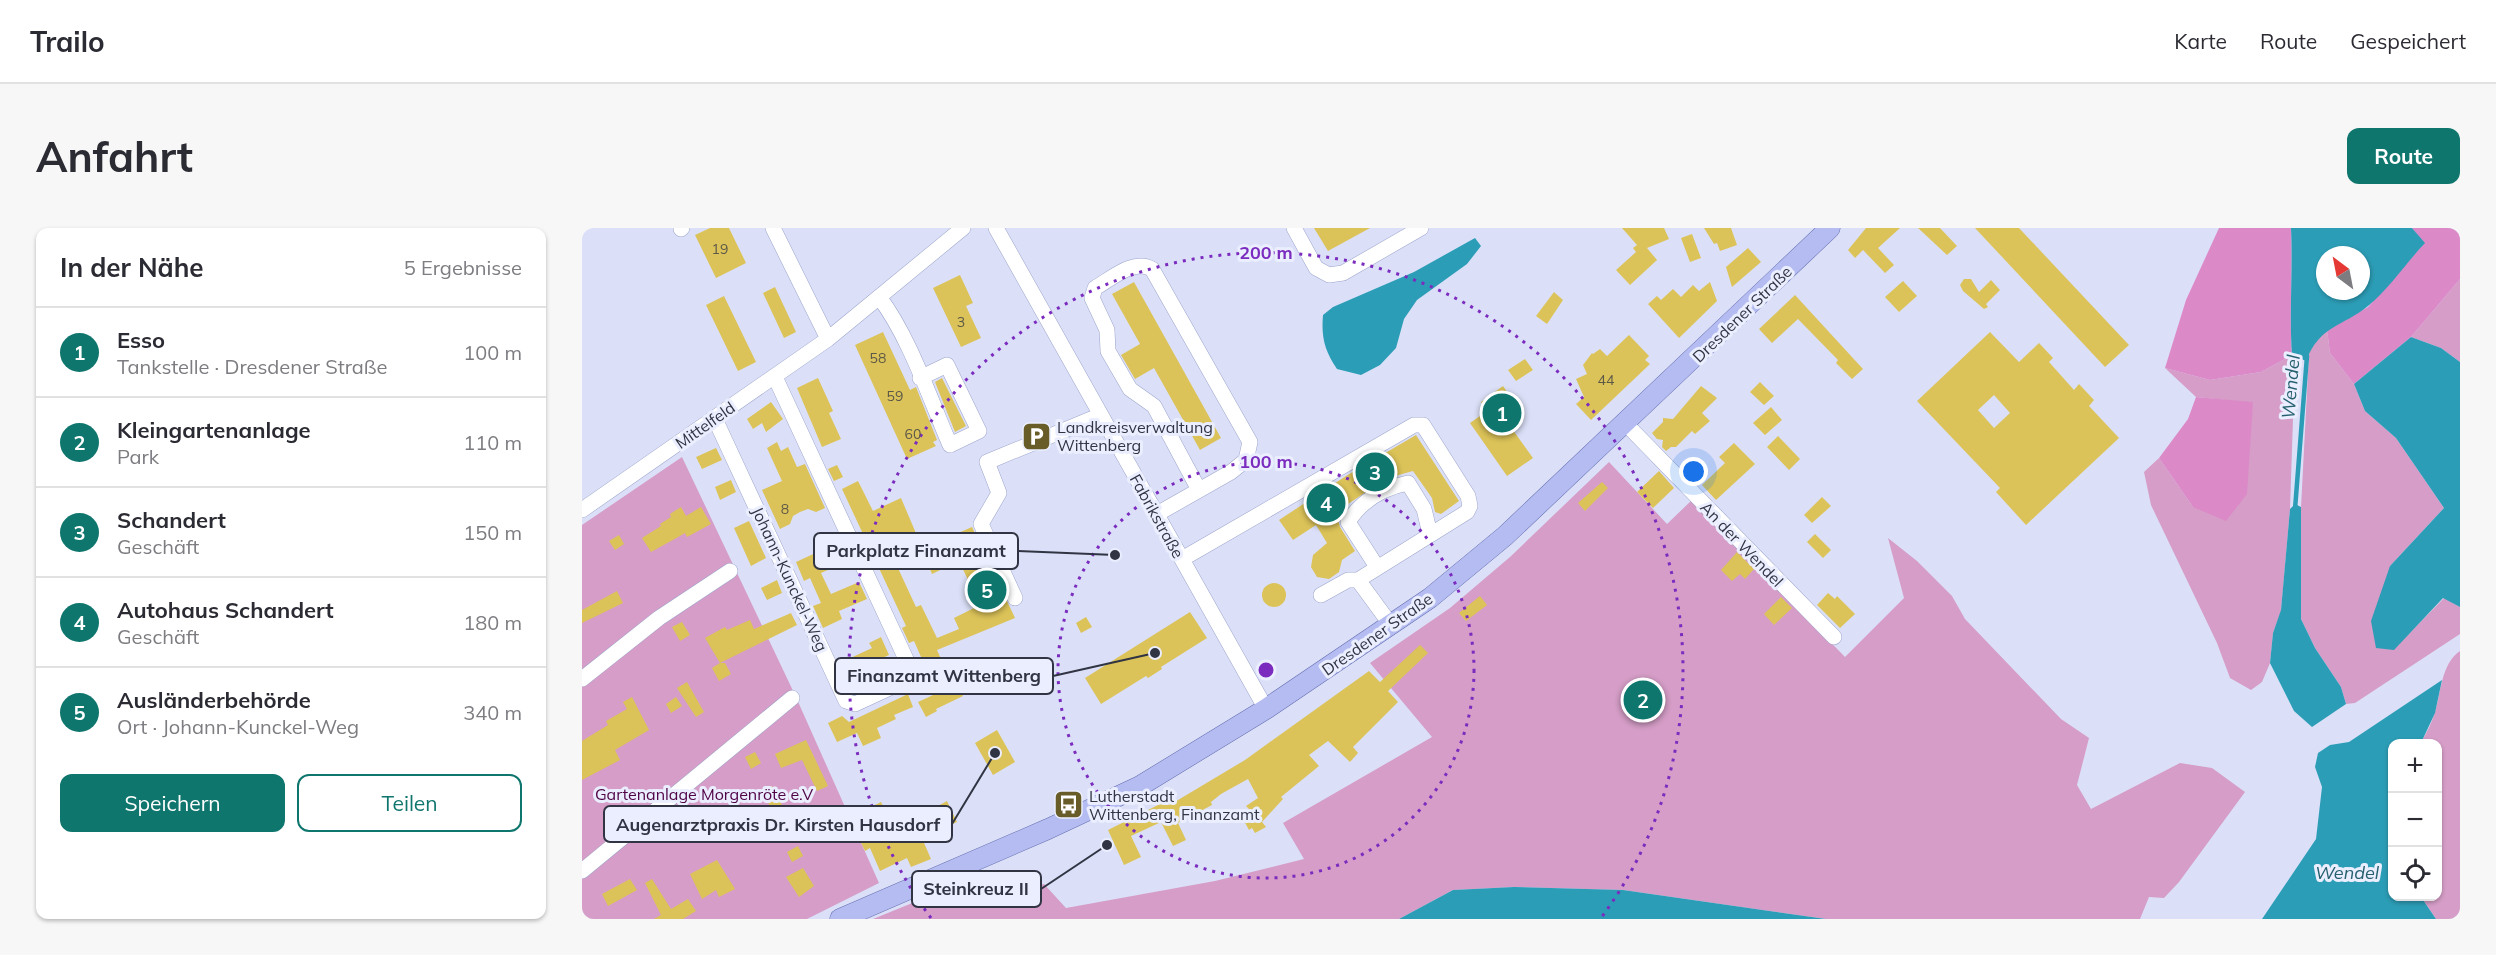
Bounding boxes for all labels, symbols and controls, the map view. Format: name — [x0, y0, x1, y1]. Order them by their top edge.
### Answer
text: Trailo — [30, 24, 105, 59]
text: Karte — [2174, 28, 2227, 54]
text: Route — [2260, 28, 2317, 54]
text: Gespeichert — [2350, 28, 2466, 54]
button: Route — [2347, 128, 2460, 184]
text: Anfahrt — [36, 130, 193, 183]
house number: 19 — [712, 240, 728, 258]
text: 200 m — [1239, 241, 1293, 264]
north arrow — [2316, 246, 2370, 300]
text: In der Nähe — [60, 251, 204, 284]
text: 5 Ergebnisse — [404, 255, 522, 280]
street label: Dresdener Straße — [1688, 262, 1796, 366]
house number: 3 — [957, 313, 965, 331]
text: Esso — [117, 326, 165, 354]
text: 1 — [74, 340, 86, 365]
text: 100 m — [463, 340, 522, 365]
house number: 58 — [870, 349, 886, 367]
water label: Wendel — [2276, 353, 2305, 420]
text: Tankstelle · Dresdener Straße — [117, 354, 387, 379]
house number: 44 — [1598, 371, 1615, 389]
house number: 59 — [887, 387, 903, 405]
pin: 1 — [1482, 390, 1522, 435]
street label: Mittelfeld — [671, 397, 739, 453]
text: Kleingartenanlage — [117, 416, 311, 444]
place label: Landkreisverwaltung Wittenberg — [1057, 417, 1213, 455]
parking icon: Landkreisverwaltung Wittenberg — [1020, 420, 1052, 452]
house number: 60 — [905, 425, 921, 443]
text: 2 — [74, 430, 86, 455]
text: 110 m — [463, 430, 522, 455]
text: Park — [117, 444, 159, 469]
text: 100 m — [1239, 450, 1293, 473]
pin: 3 — [1356, 450, 1394, 494]
your location — [1679, 457, 1708, 486]
street label: Fabrikstraße — [1126, 470, 1188, 562]
pin: 4 — [1306, 480, 1346, 526]
street label: An der Wendel — [1696, 497, 1788, 591]
house number: 8 — [781, 500, 789, 518]
street label: Johann-Kunckel-Weg — [748, 503, 832, 655]
text: Schandert — [117, 506, 226, 534]
text: 3 — [74, 520, 86, 545]
text: 150 m — [463, 520, 522, 545]
callout: Parkplatz Finanzamt — [814, 533, 1018, 569]
text: Geschäft — [117, 534, 199, 559]
text: Parkplatz Finanzamt — [826, 539, 1006, 562]
pin: 5 — [968, 568, 1006, 613]
street label: Dresdener Straße — [1318, 588, 1436, 680]
text: Autohaus Schandert — [117, 596, 334, 624]
text: 4 — [74, 610, 86, 635]
text: 180 m — [463, 610, 522, 635]
text: Geschäft — [117, 624, 199, 649]
callout: Finanzamt Wittenberg — [835, 658, 1053, 694]
centre of rings — [1256, 660, 1276, 680]
text: Finanzamt Wittenberg — [847, 664, 1041, 687]
pin: 2 — [1624, 678, 1662, 722]
text: Ausländerbehörde — [117, 686, 311, 714]
text: 5 — [74, 700, 86, 725]
text: 340 m — [463, 700, 522, 725]
text: Ort · Johann-Kunckel-Weg — [117, 714, 359, 739]
map controls — [2388, 739, 2442, 901]
button: + — [2388, 739, 2442, 793]
button: Speichern — [60, 774, 285, 832]
button: Teilen — [297, 774, 522, 832]
park label: Gartenanlage Morgenröte e.V — [595, 784, 814, 804]
place label: Lutherstadt Wittenberg, Finanzamt — [1089, 786, 1260, 824]
bus stop icon: Lutherstadt Wittenberg, Finanzamt — [1052, 789, 1084, 821]
button: − — [2388, 793, 2442, 847]
callout: Augenarztpraxis Dr. Kirsten Hausdorf — [604, 806, 952, 842]
text: Augenarztpraxis Dr. Kirsten Hausdorf — [616, 813, 940, 836]
button: locate — [2388, 847, 2442, 901]
water label: Wendel — [2315, 861, 2380, 884]
callout: Steinkreuz II — [912, 871, 1041, 907]
text: Steinkreuz II — [923, 877, 1029, 900]

